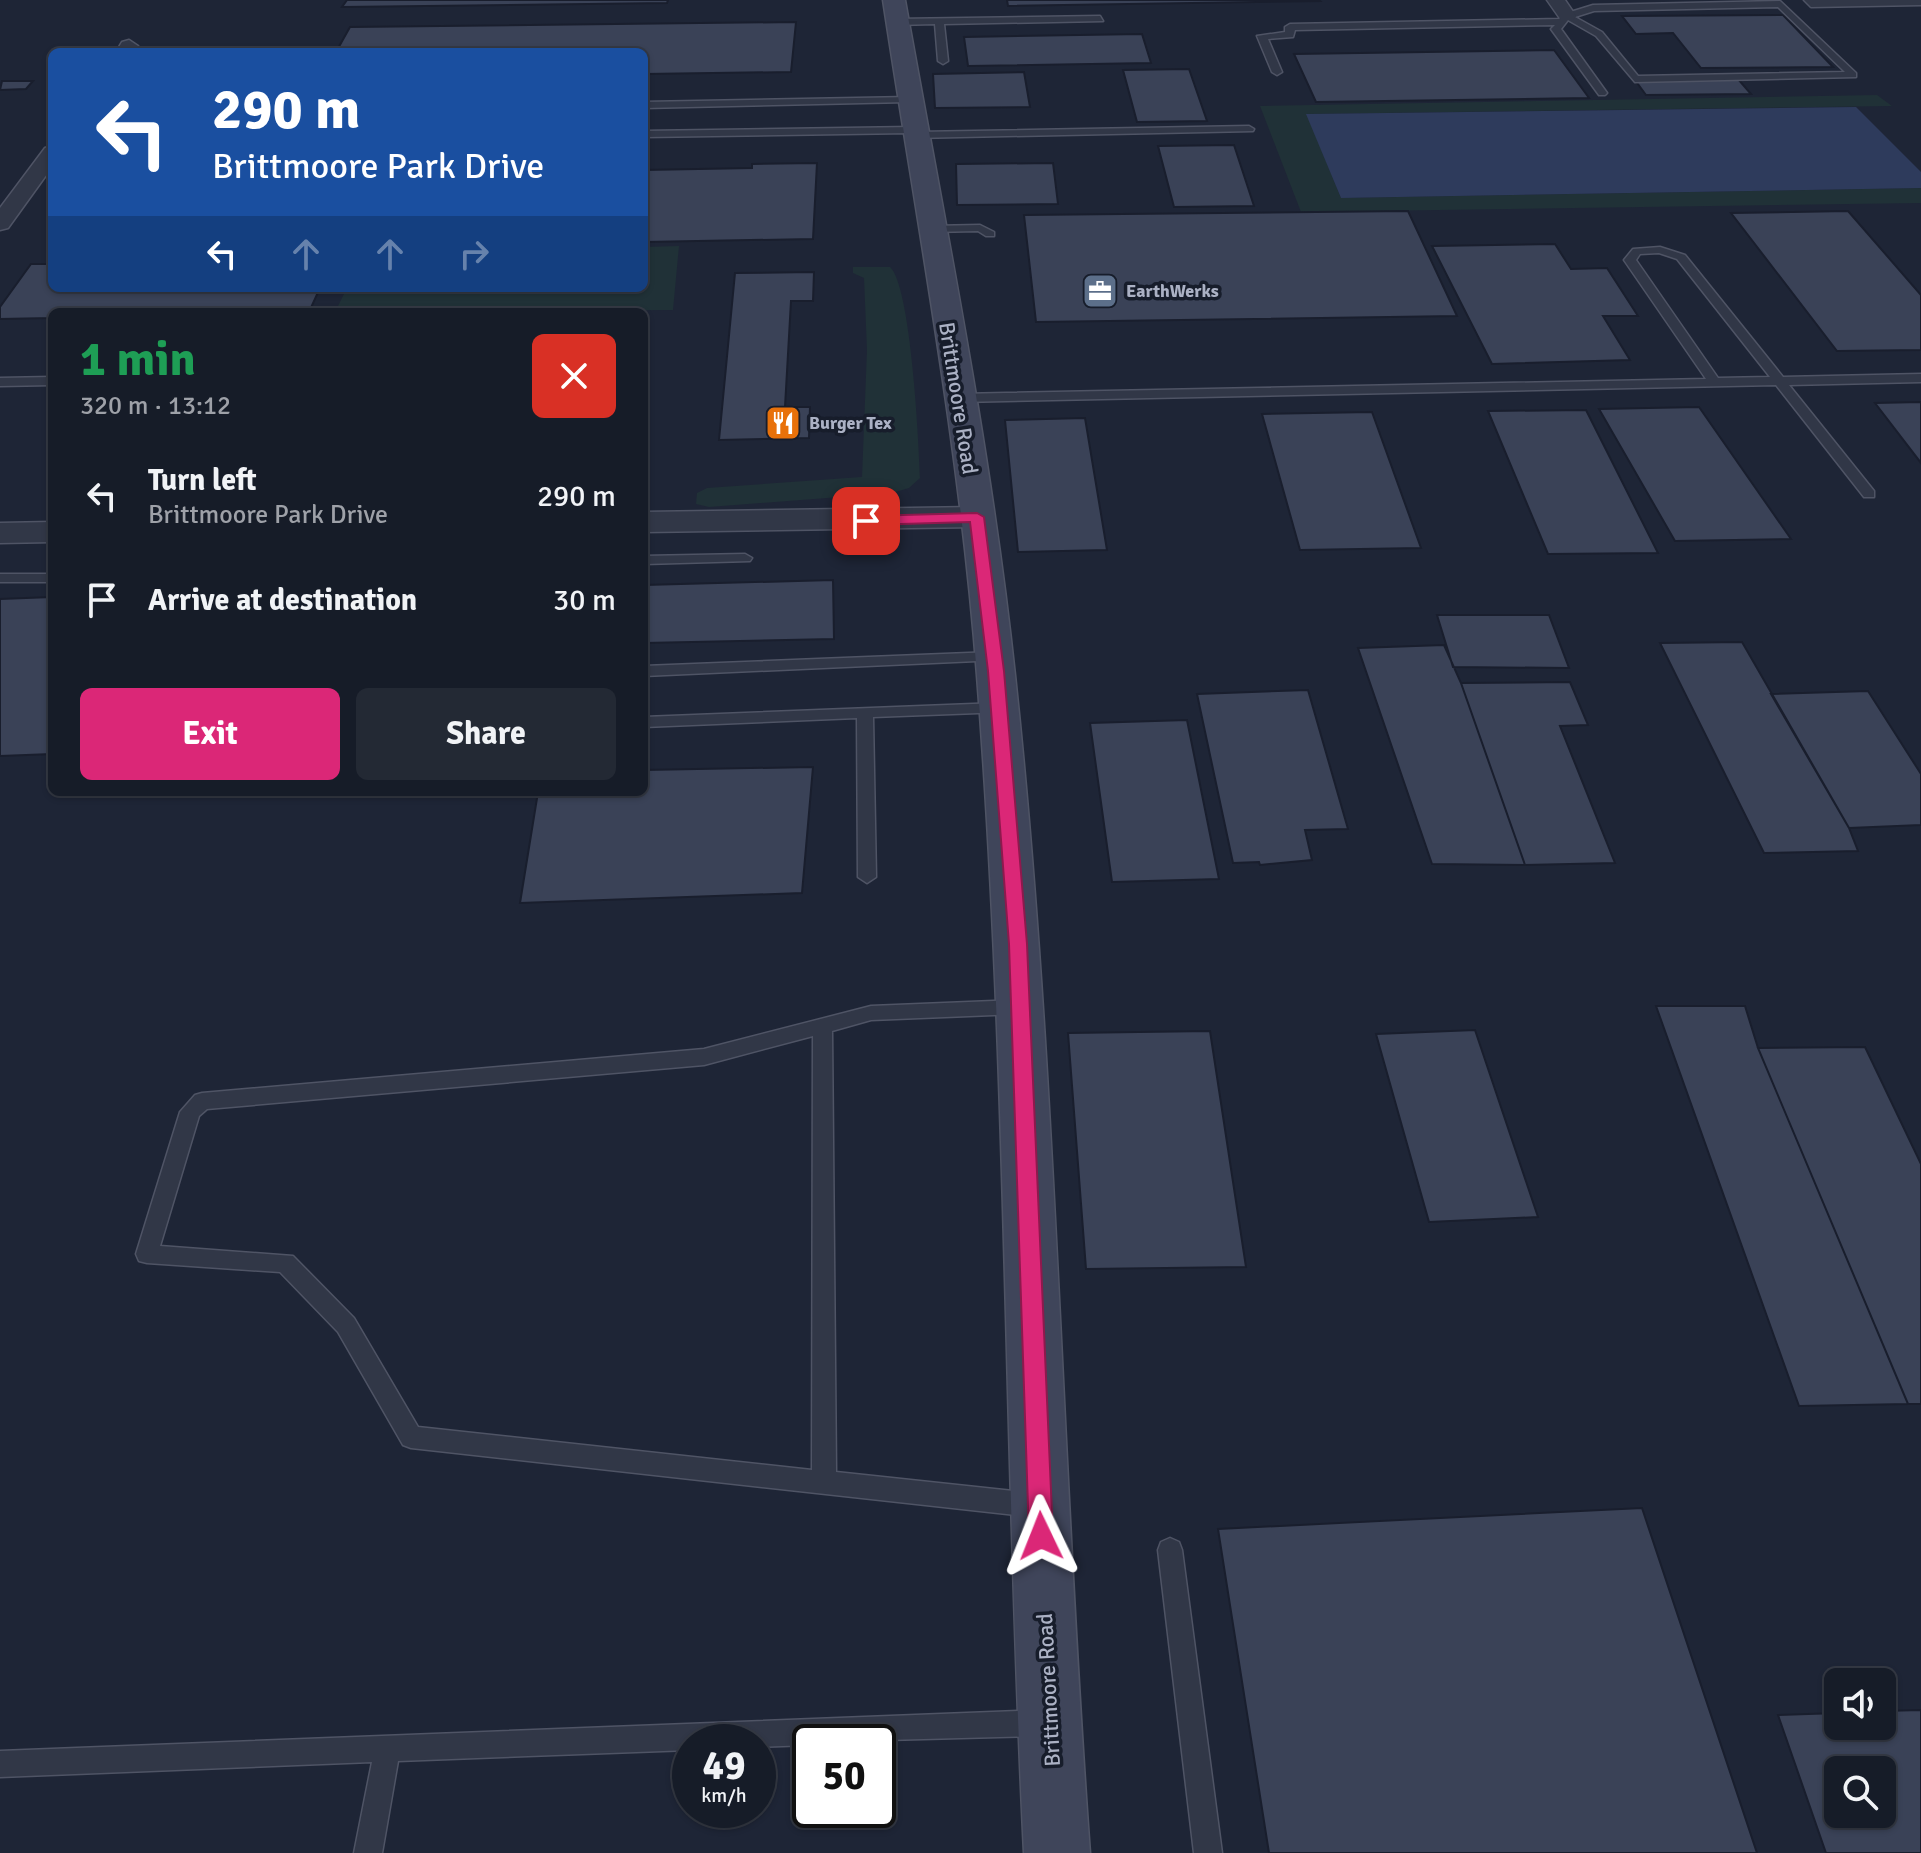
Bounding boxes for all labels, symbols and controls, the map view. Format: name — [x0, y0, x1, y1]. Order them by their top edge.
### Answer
text: 290 m — [212, 75, 360, 144]
icon: left — [80, 80, 184, 184]
text: Brittmoore Park Drive — [212, 144, 544, 189]
icon: left — [200, 232, 244, 276]
icon: ahead — [284, 232, 328, 276]
icon: ahead — [368, 232, 412, 276]
icon: right — [452, 232, 496, 276]
office icon: EarthWerks — [1081, 272, 1119, 310]
place label: EarthWerks — [1126, 280, 1219, 302]
street label: Brittmoore Road — [933, 320, 984, 476]
text: 1 min — [80, 330, 196, 389]
button: close — [532, 334, 616, 418]
text: 320 m · 13:12 — [80, 390, 231, 422]
restaurant icon: Burger Tex — [764, 404, 802, 442]
place label: Burger Tex — [809, 412, 892, 434]
text: Turn left — [148, 462, 257, 499]
icon: left — [80, 474, 124, 518]
text: 290 m — [537, 478, 616, 515]
pin — [832, 487, 900, 555]
text: Brittmoore Park Drive — [148, 499, 388, 531]
icon: arrive — [844, 499, 888, 543]
icon: arrive — [80, 578, 124, 622]
text: Arrive at destination — [148, 582, 417, 619]
text: 30 m — [553, 582, 616, 619]
button: Exit — [80, 688, 340, 780]
button: Share — [356, 688, 616, 780]
position arrow — [999, 1494, 1083, 1578]
street label: Brittmoore Road — [1031, 1612, 1066, 1767]
map controls — [1824, 1668, 1896, 1828]
button: sound — [1824, 1668, 1896, 1740]
speed limit sign: 50 — [792, 1724, 896, 1828]
text: 49 — [702, 1741, 746, 1791]
button: search — [1824, 1756, 1896, 1828]
text: km/h — [701, 1783, 747, 1808]

